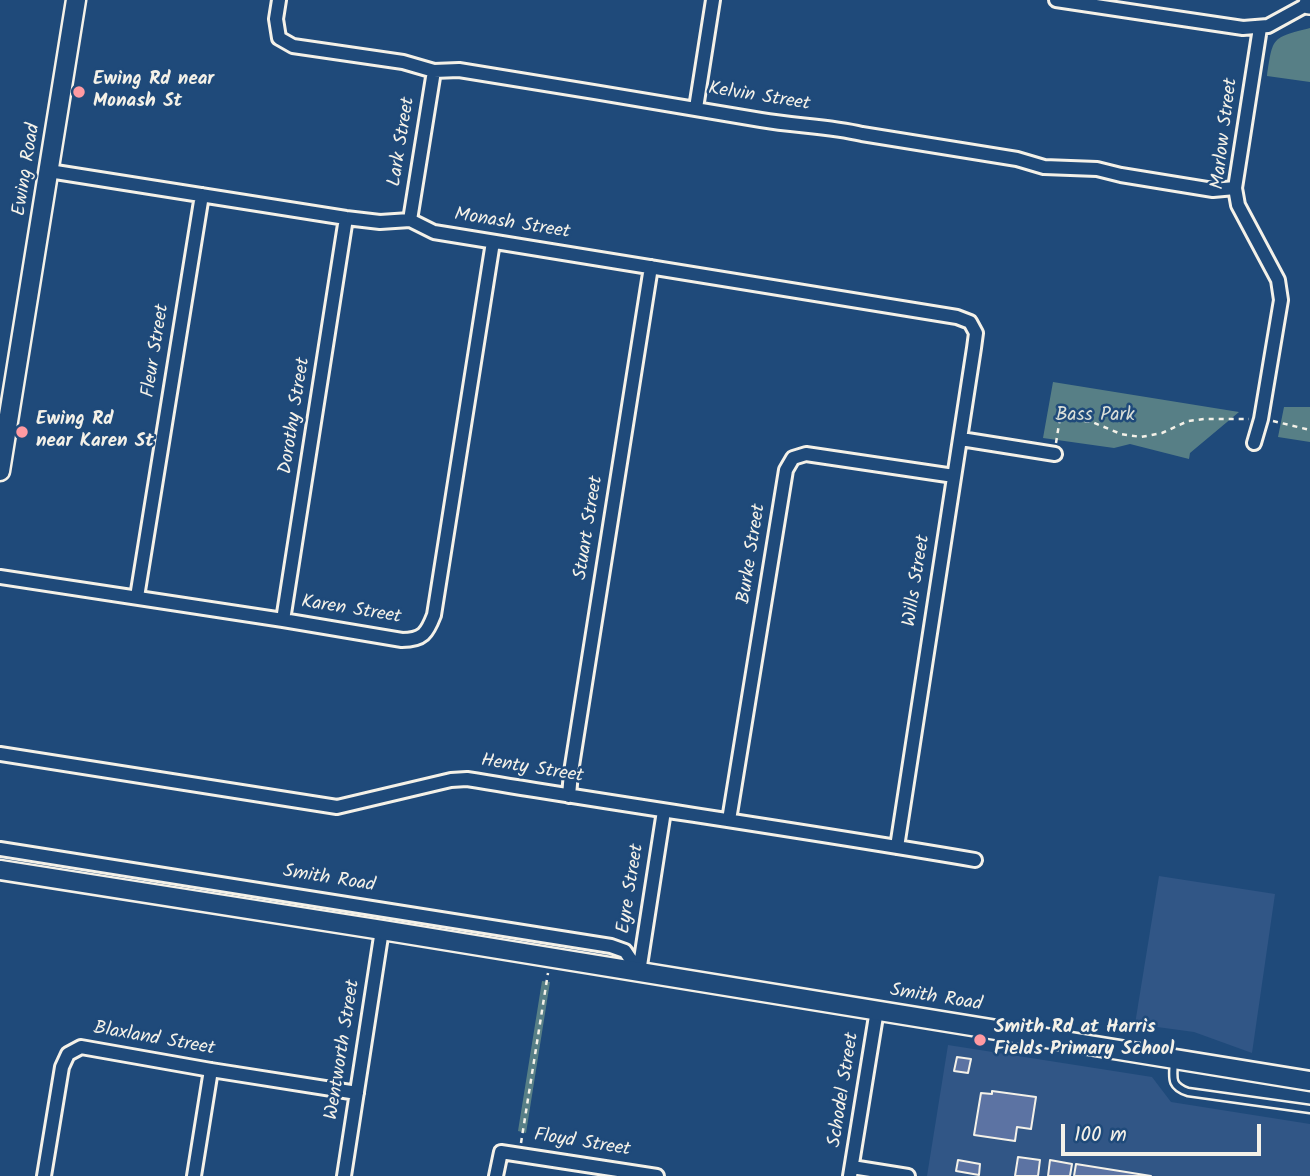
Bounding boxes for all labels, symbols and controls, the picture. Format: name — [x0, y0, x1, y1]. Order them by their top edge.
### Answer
place label: Ewing Rd near Monash St — [93, 70, 214, 114]
street label: Marlow Street — [1208, 77, 1244, 191]
street label: Kelvin Street — [706, 79, 812, 117]
marker: Ewing Rd near Monash St — [71, 84, 87, 100]
street label: Lark Street — [385, 96, 421, 188]
street label: Ewing Road — [9, 122, 47, 218]
street label: Monash Street — [453, 205, 571, 245]
street label: Fleur Street — [138, 303, 176, 399]
street label: Dorothy Street — [276, 356, 316, 476]
park label: Bass Park — [1055, 406, 1135, 428]
place label: Ewing Rd near Karen St — [36, 410, 154, 454]
marker: Ewing Rd near Karen St — [14, 424, 30, 440]
street label: Stuart Street — [571, 474, 609, 582]
street label: Burke Street — [734, 502, 772, 606]
street label: Wills Street — [899, 533, 937, 629]
street label: Karen Street — [299, 592, 403, 630]
street label: Henty Street — [479, 751, 585, 789]
street label: Eyre Street — [614, 842, 650, 936]
street label: Smith Road — [281, 861, 377, 899]
street label: Wentworth Street — [322, 978, 366, 1122]
street label: Smith Road — [888, 980, 984, 1018]
street label: Blaxland Street — [92, 1018, 216, 1062]
place label: Smith Rd at Harris Fields Primary School — [994, 1018, 1174, 1062]
street label: Schodel Street — [825, 1031, 865, 1149]
marker: Smith Rd at Harris Fields Primary School — [972, 1032, 988, 1048]
scale bar — [1065, 1110, 1264, 1154]
text: 100 m — [1074, 1119, 1127, 1152]
street label: Floyd Street — [532, 1125, 632, 1163]

